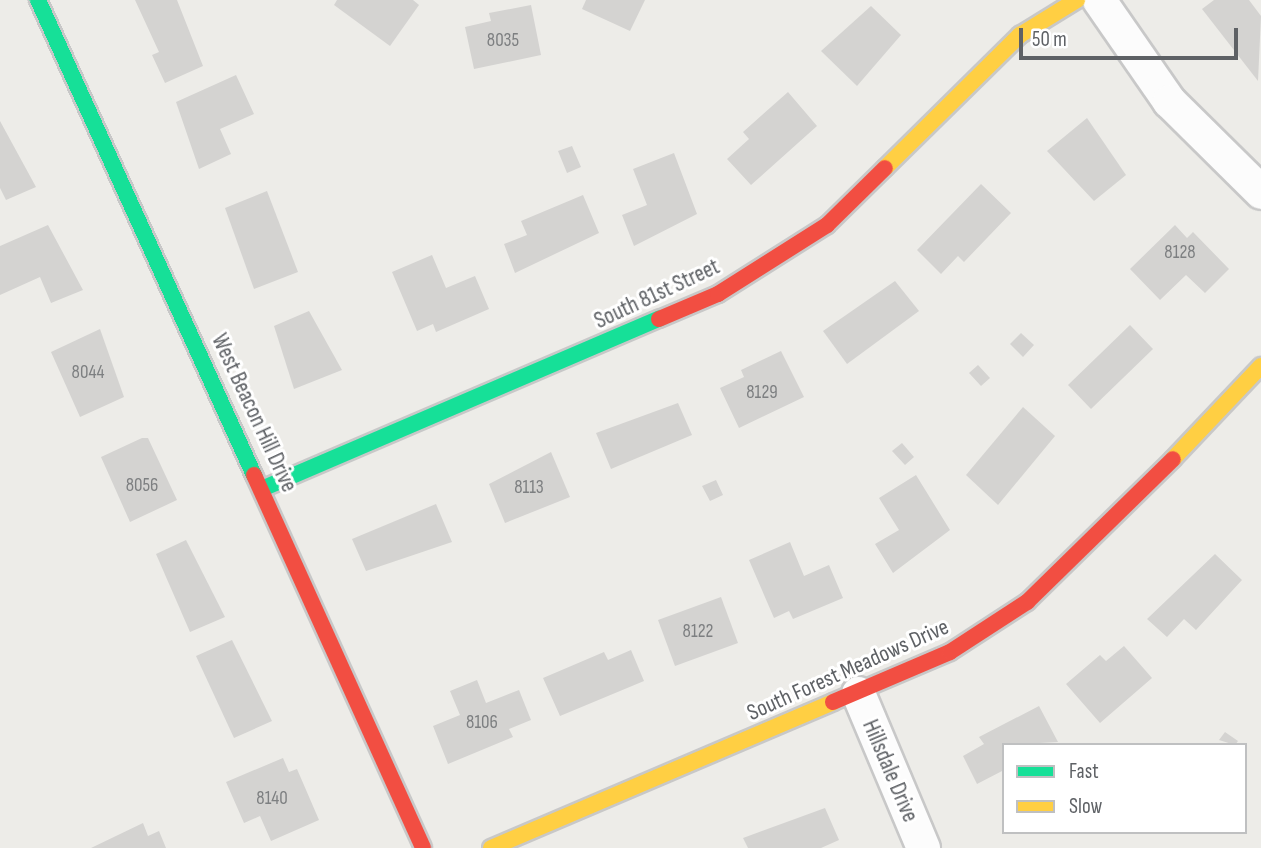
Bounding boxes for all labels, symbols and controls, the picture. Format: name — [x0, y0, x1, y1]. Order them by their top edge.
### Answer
scale bar — [1023, 14, 1242, 58]
text: 50 m — [1032, 27, 1067, 52]
house number: 8035 — [487, 30, 519, 52]
house number: 8128 — [1164, 242, 1196, 264]
street label: South 81st Street — [590, 253, 724, 335]
street label: West Beacon Hill Drive — [205, 329, 303, 497]
house number: 8044 — [72, 362, 104, 384]
house number: 8129 — [746, 382, 778, 404]
house number: 8056 — [126, 475, 158, 497]
house number: 8113 — [514, 477, 544, 499]
street label: South Forest Meadows Drive — [743, 613, 953, 727]
house number: 8122 — [683, 621, 713, 643]
house number: 8106 — [466, 712, 498, 734]
street label: Hillsdale Drive — [856, 716, 924, 826]
legend — [1002, 743, 1247, 834]
text: Fast — [1069, 759, 1099, 784]
house number: 8140 — [256, 788, 288, 810]
text: Slow — [1069, 794, 1102, 819]

